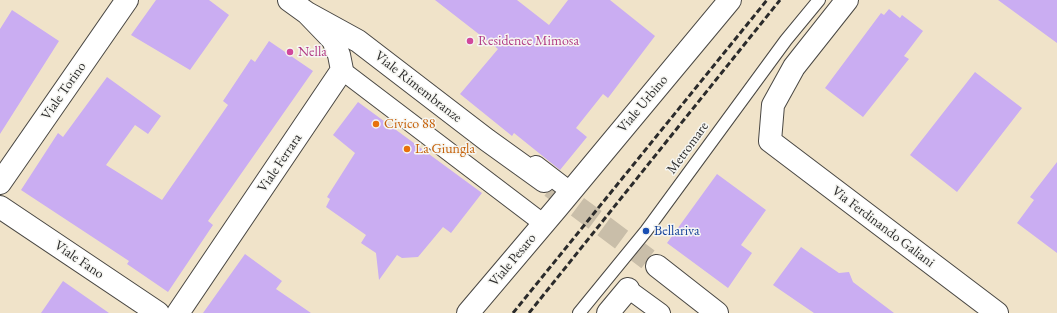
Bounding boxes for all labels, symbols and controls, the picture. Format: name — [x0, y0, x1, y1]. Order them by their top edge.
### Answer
place label: Residence Mimosa — [478, 33, 579, 49]
marker: Residence Mimosa — [465, 36, 475, 46]
place label: Nella — [298, 44, 327, 60]
marker: Nella — [285, 47, 295, 57]
street label: Viale Rimembranze — [371, 48, 465, 126]
street label: Viale Torino — [38, 59, 90, 123]
street label: Viale Urbino — [614, 72, 672, 136]
place label: Civico 88 — [384, 116, 436, 132]
marker: Civico 88 — [371, 119, 381, 129]
street label: Metromare — [663, 119, 713, 177]
street label: Viale Ferrara — [254, 130, 306, 196]
place label: La Giungla — [415, 141, 475, 157]
marker: La Giungla — [402, 144, 412, 154]
street label: Via Ferdinando Galiani — [828, 183, 938, 271]
place label: Bellariva — [654, 223, 700, 239]
marker: Bellariva — [641, 226, 651, 236]
street label: Viale Pesaro — [486, 230, 540, 290]
street label: Viale Fano — [51, 237, 107, 283]

